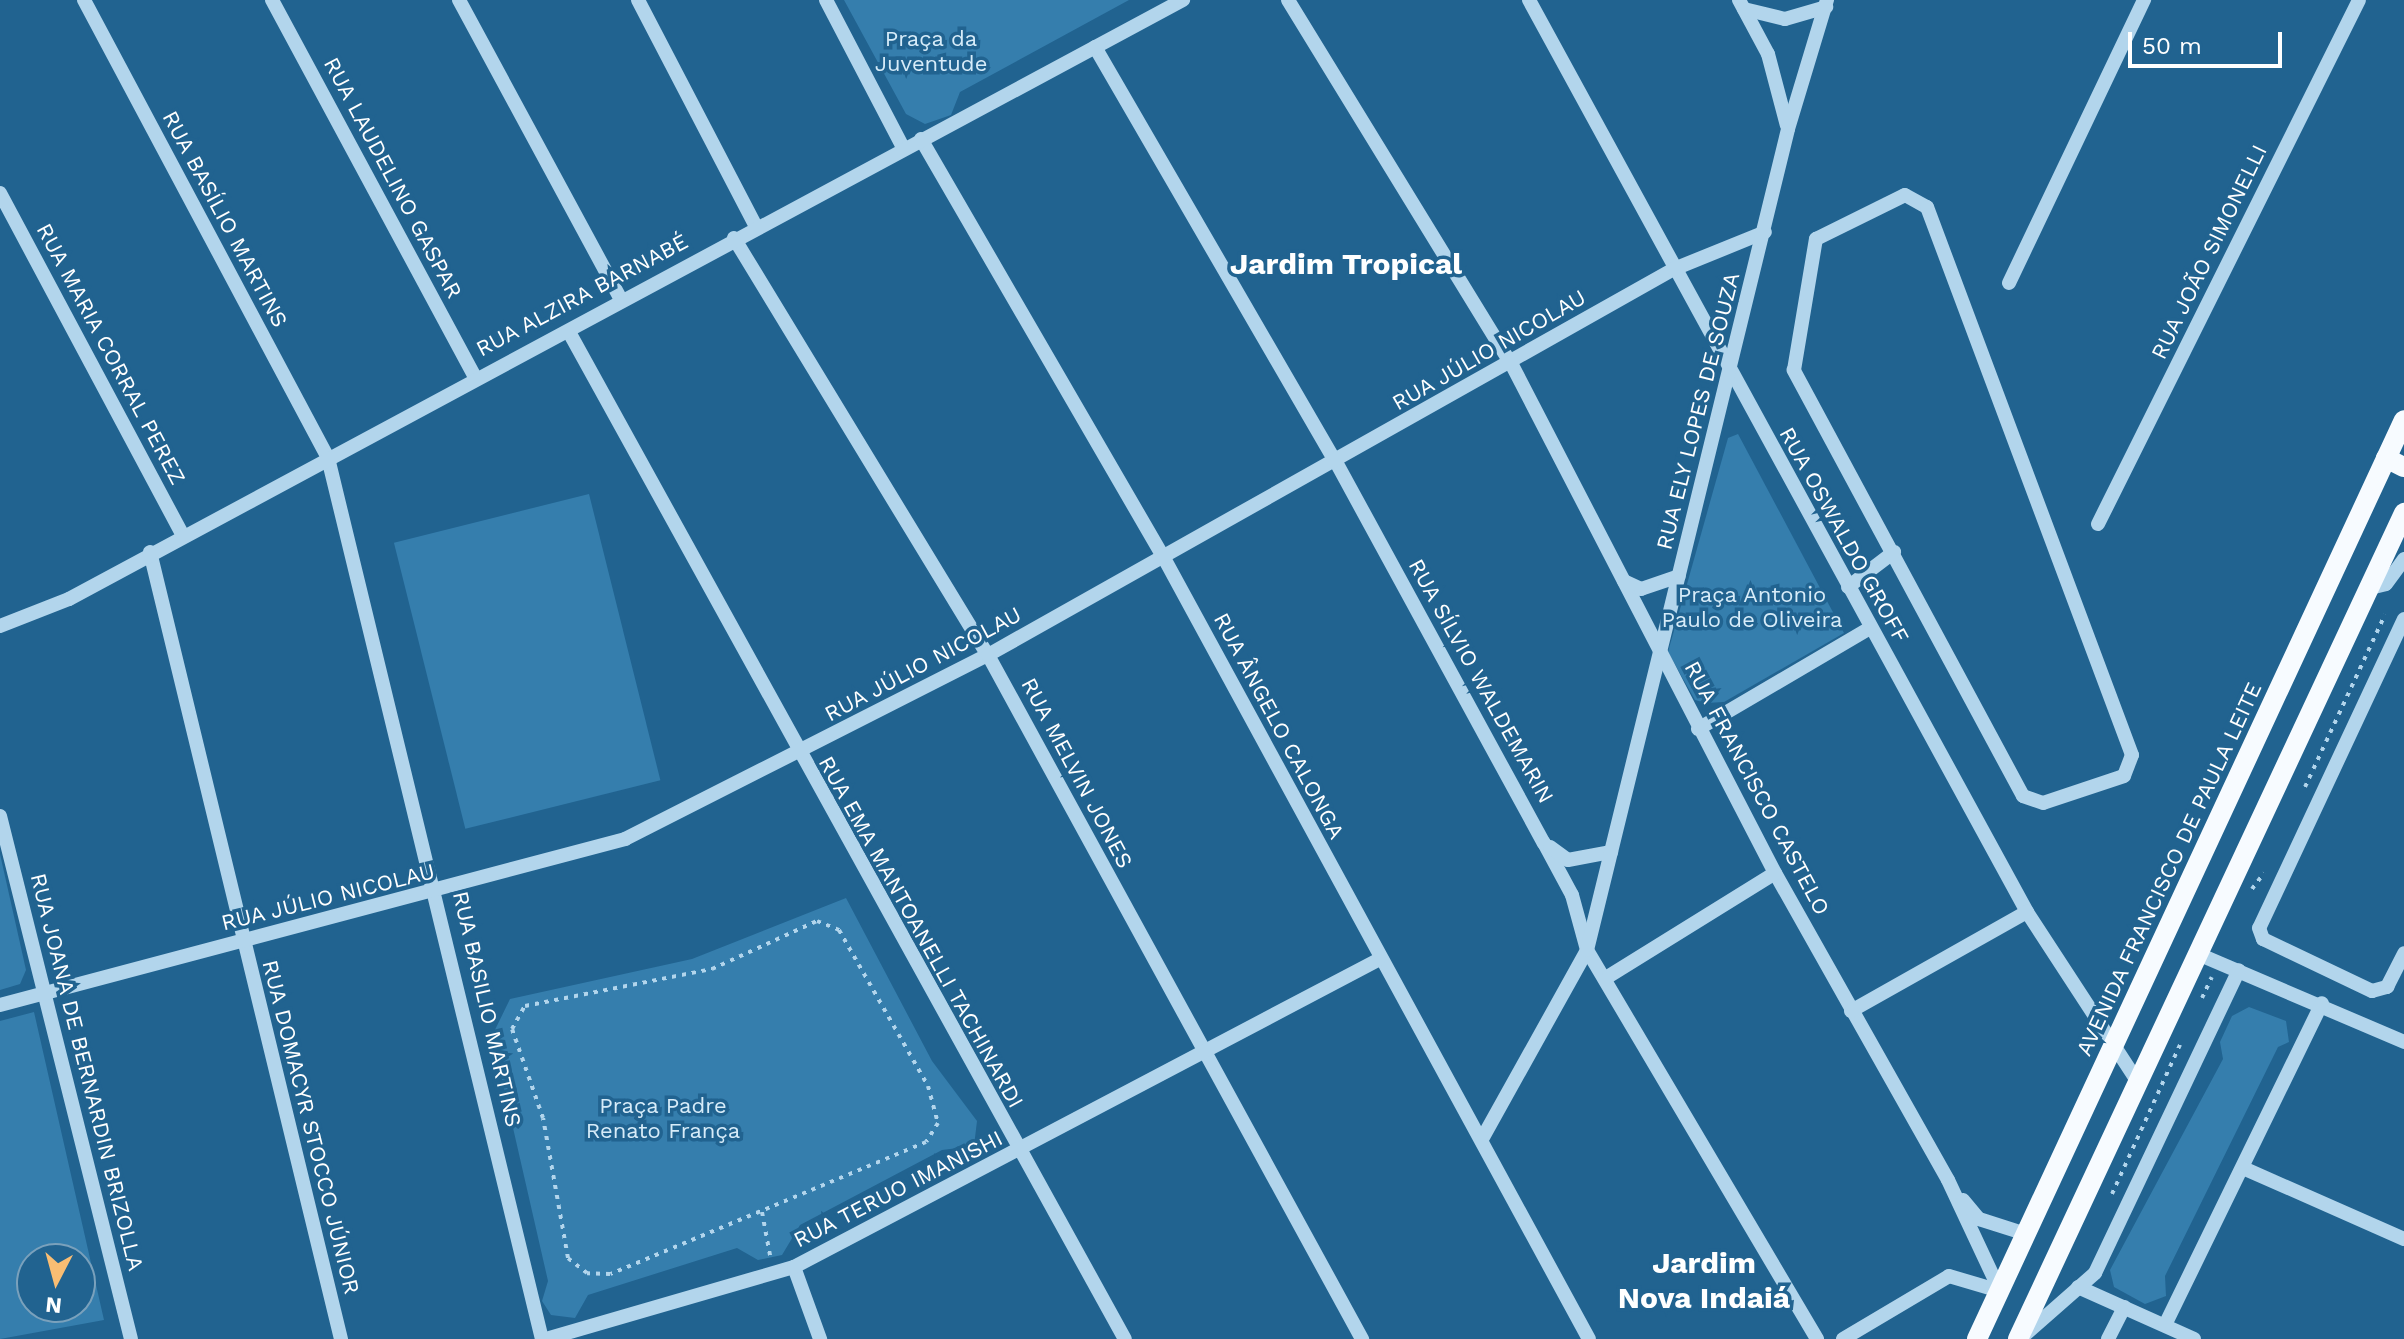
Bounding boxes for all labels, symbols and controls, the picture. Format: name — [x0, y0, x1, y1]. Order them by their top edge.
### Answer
scale bar — [2132, 16, 2286, 66]
park label: Praça da Juventude — [875, 25, 987, 76]
text: 50 m — [2142, 32, 2202, 60]
street label: RUA LAUDELINO GASPAR — [318, 53, 468, 303]
street label: RUA BASÍLIO MARTINS — [157, 106, 293, 332]
street label: RUA JOÃO SIMONELLI — [2145, 140, 2273, 364]
street label: RUA MARIA CORRAL PEREZ — [30, 218, 192, 490]
street label: RUA ALZIRA BARNABÉ — [470, 227, 694, 363]
district label: Jardim Tropical — [1230, 246, 1462, 282]
street label: RUA ELY LOPES DE SOUZA — [1651, 269, 1745, 553]
street label: RUA JÚLIO NICOLAU — [1387, 283, 1591, 417]
street label: RUA OSWALDO GROFF — [1773, 422, 1915, 648]
street label: RUA SÍLVIO WALDEMARIN — [1402, 554, 1560, 808]
park label: Praça Antonio Paulo de Oliveira — [1661, 581, 1843, 632]
street label: RUA JÚLIO NICOLAU — [820, 601, 1026, 727]
street label: RUA ÂNGELO CALONGA — [1208, 608, 1350, 844]
street label: RUA FRANCISCO CASTELO — [1679, 656, 1835, 920]
street label: RUA MELVIN JONES — [1015, 673, 1139, 873]
street label: AVENIDA FRANCISCO DE PAULA LEITE — [2070, 677, 2268, 1061]
street label: RUA EMA MANTOANELLI TACHINARDI — [812, 750, 1030, 1114]
street label: RUA JÚLIO NICOLAU — [218, 858, 438, 936]
street label: RUA JOANA DE BERNARDIN BRIZOLLA — [24, 869, 150, 1275]
street label: RUA BASILIO MARTINS — [447, 888, 527, 1130]
street label: RUA DOMACYR STOCCO JÚNIOR — [256, 957, 366, 1297]
park label: Praça Padre Renato França — [586, 1092, 740, 1144]
street label: RUA TERUO IMANISHI — [788, 1124, 1008, 1254]
north arrow — [16, 1243, 96, 1323]
district label: Jardim Nova Indaiá — [1618, 1245, 1790, 1316]
text: N — [44, 1292, 63, 1319]

